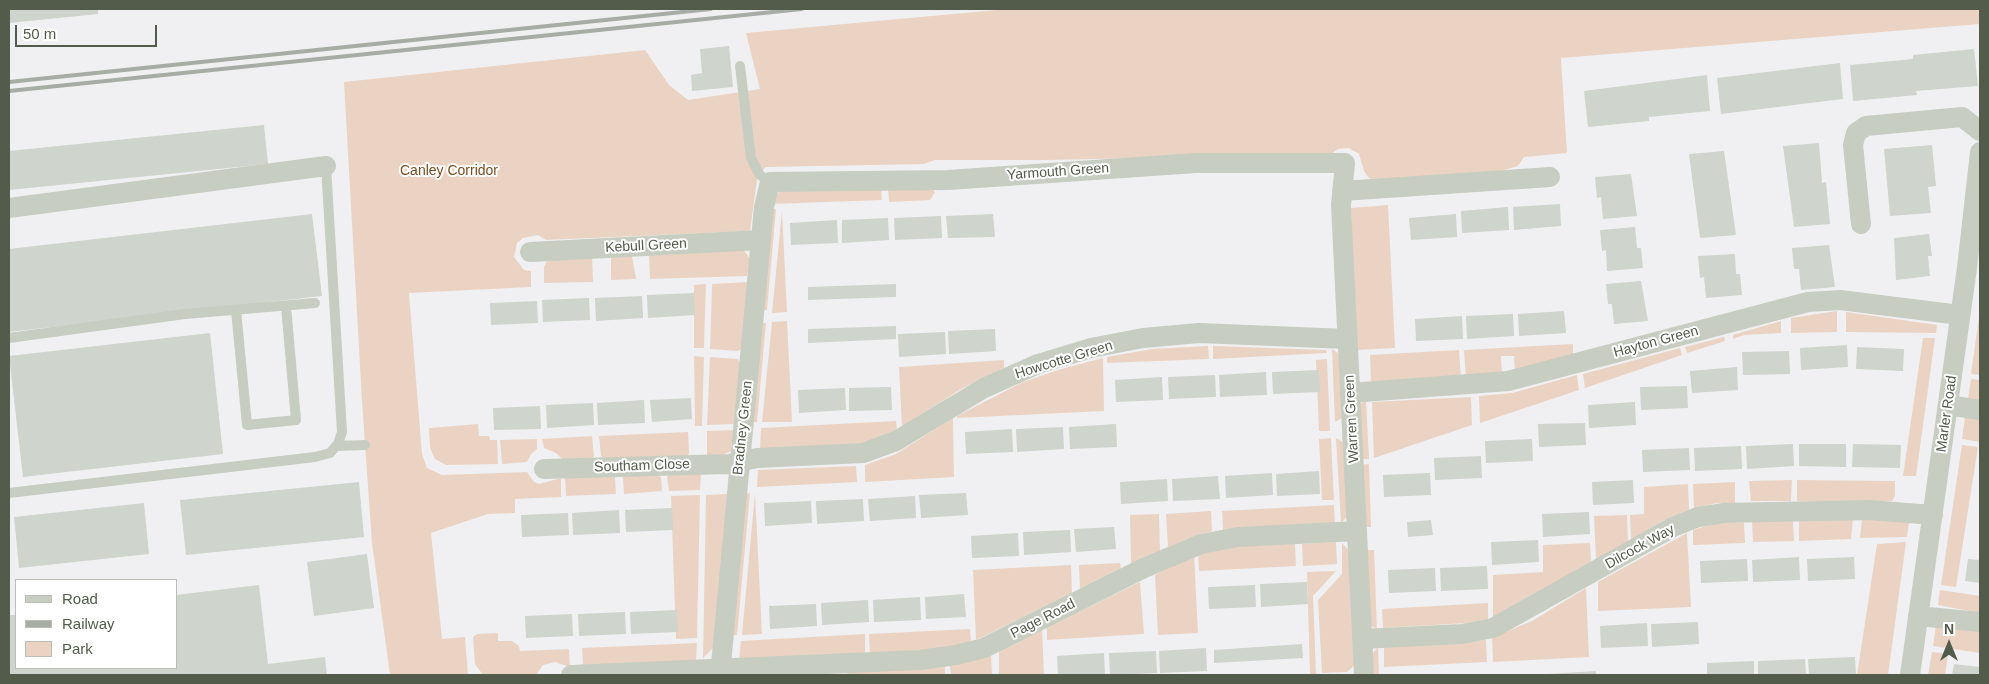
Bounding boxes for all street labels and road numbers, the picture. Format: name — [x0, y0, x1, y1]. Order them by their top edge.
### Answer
street label: Yarmouth Green — [1006, 160, 1110, 184]
street label: Kebull Green — [605, 235, 687, 257]
street label: Hayton Green — [1612, 323, 1700, 361]
street label: Howcotte Green — [1013, 337, 1115, 383]
street label: Warren Green — [1341, 375, 1363, 463]
street label: Marler Road — [1933, 375, 1961, 453]
street label: Bradney Green — [730, 380, 756, 476]
street label: Southam Close — [594, 456, 690, 476]
street label: Dilcock Way — [1602, 521, 1678, 573]
street label: Page Road — [1008, 596, 1078, 642]

